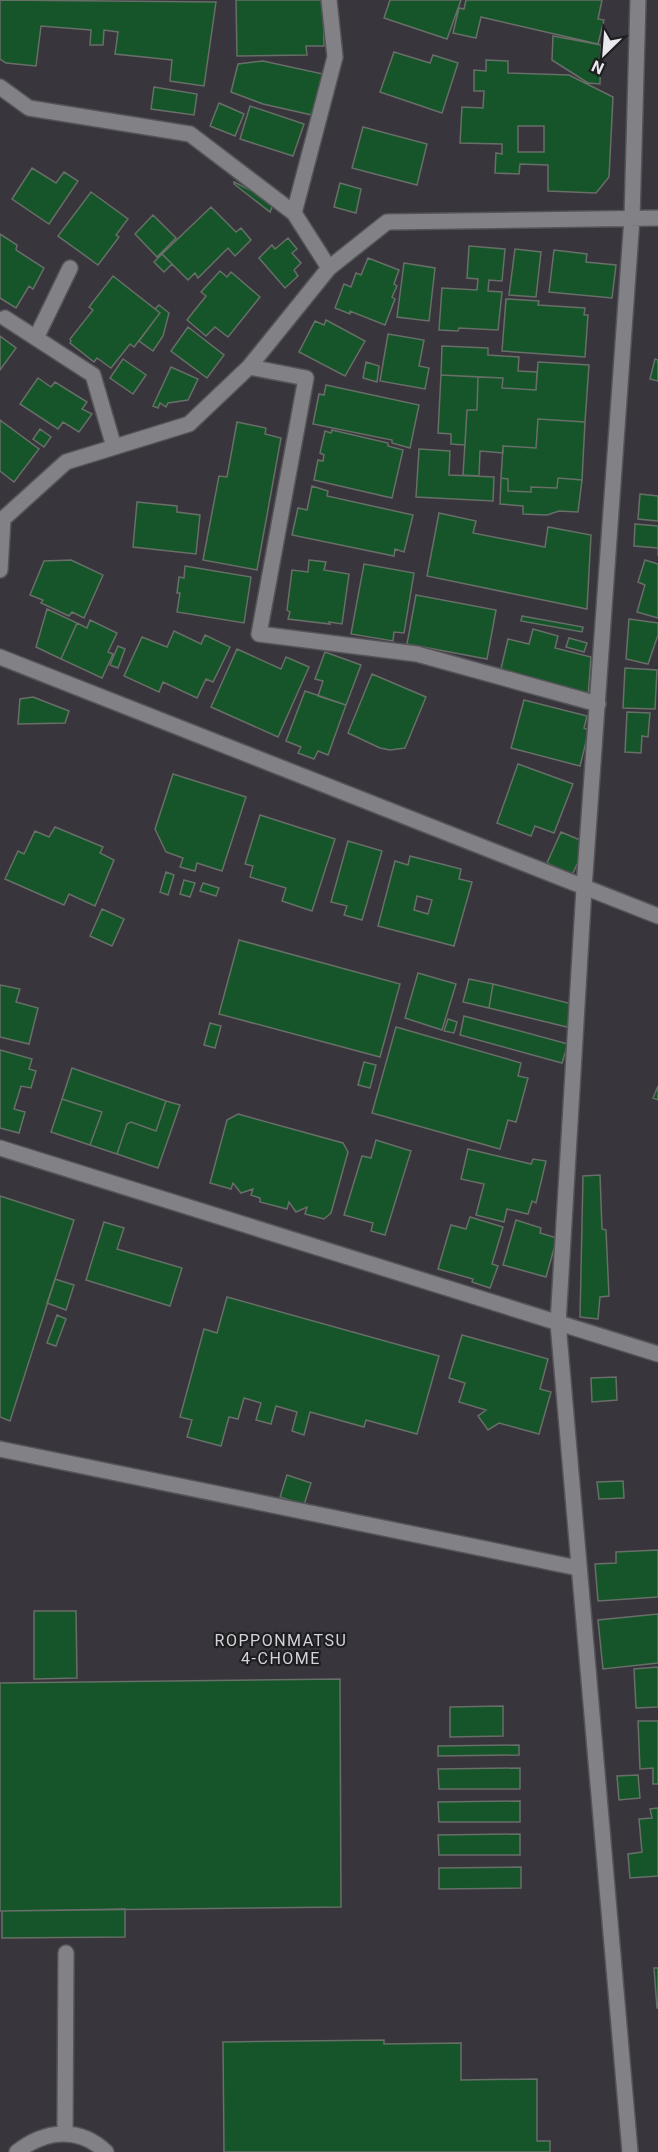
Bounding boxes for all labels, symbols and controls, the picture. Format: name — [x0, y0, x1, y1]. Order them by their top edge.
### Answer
north arrow — [574, 24, 634, 84]
text: N — [589, 56, 607, 78]
district label: ROPPONMATSU 4-CHOME — [215, 1631, 347, 1668]

